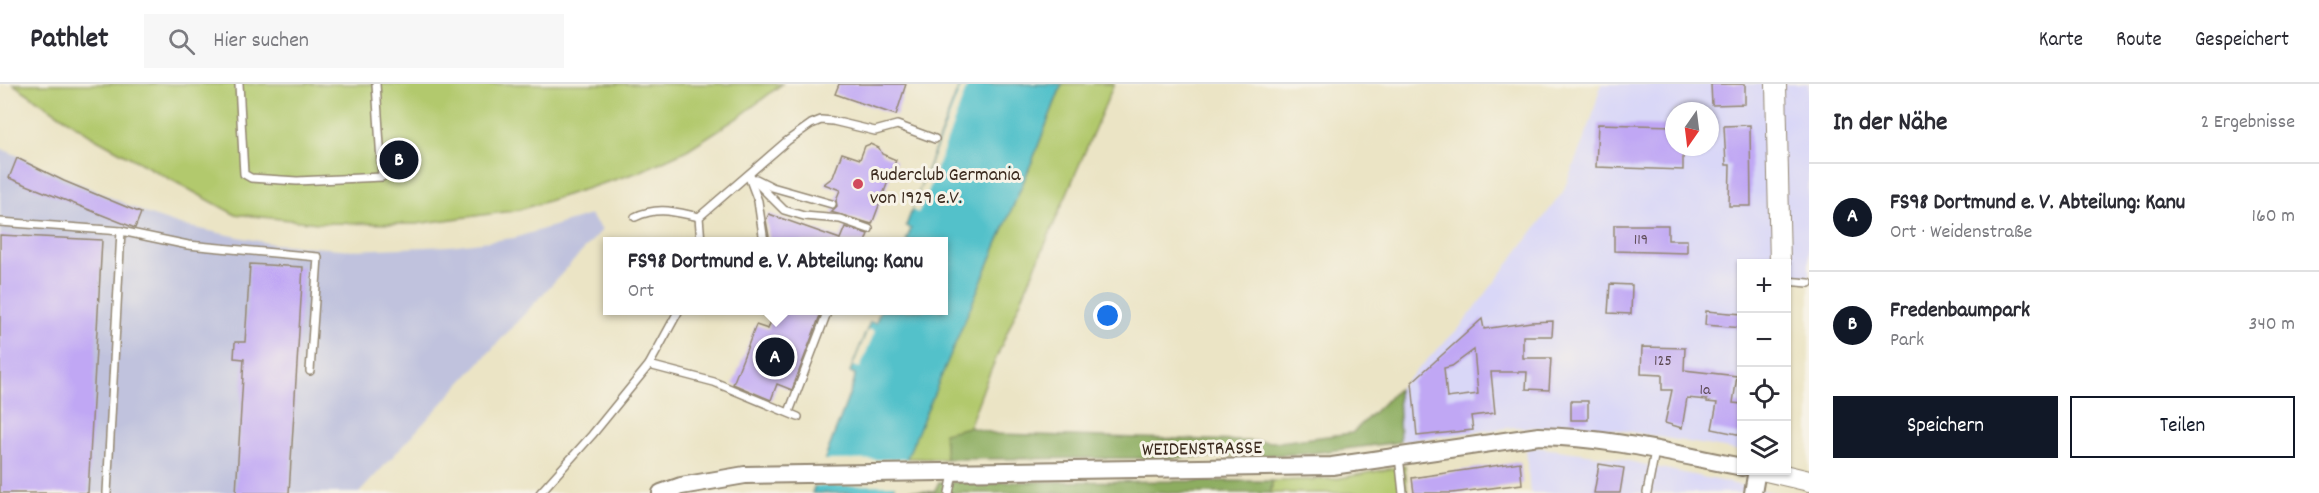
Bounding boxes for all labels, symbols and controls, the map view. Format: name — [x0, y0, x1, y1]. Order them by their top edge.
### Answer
search box — [144, 14, 564, 68]
text: Pathlet — [30, 21, 108, 61]
icon: search — [165, 25, 198, 58]
text: Hier suchen — [213, 26, 309, 57]
text: Karte — [2039, 26, 2083, 56]
text: Route — [2116, 26, 2162, 56]
text: Gespeichert — [2195, 26, 2289, 56]
north arrow — [1665, 102, 1719, 156]
text: In der Nähe — [1833, 105, 1947, 142]
text: 2 Ergebnisse — [2200, 109, 2295, 137]
pin: B — [380, 138, 418, 182]
place label: Ruderclub Germania von 1929 e.V. — [870, 162, 1021, 213]
marker: Ruderclub Germania von 1929 e.V. — [851, 177, 865, 191]
text: FS98 Dortmund e. V. Abteilung: Kanu — [1890, 188, 2185, 219]
text: A — [1847, 203, 1858, 231]
text: 160 m — [2252, 203, 2295, 231]
text: Ort · Weidenstraße — [1890, 219, 2032, 247]
house number: 119 — [1634, 229, 1648, 252]
popup — [603, 237, 948, 315]
text: FS98 Dortmund e. V. Abteilung: Kanu — [628, 247, 923, 278]
map controls — [1737, 259, 1791, 475]
button: + — [1737, 259, 1791, 313]
text: Ort — [628, 278, 654, 306]
text: Fredenbaumpark — [1890, 296, 2030, 327]
your location — [1093, 301, 1122, 330]
text: B — [1848, 311, 1857, 339]
text: 340 m — [2249, 311, 2295, 339]
button: − — [1737, 313, 1791, 367]
text: Park — [1890, 327, 1924, 355]
pin: A — [756, 334, 794, 380]
house number: 125 — [1654, 350, 1672, 373]
button: locate — [1737, 367, 1791, 421]
house number: 1a — [1699, 379, 1711, 402]
button: Speichern — [1833, 396, 2058, 458]
button: Teilen — [2070, 396, 2295, 458]
button: layers — [1737, 421, 1791, 475]
street label: WEIDENSTRASSE — [1142, 435, 1262, 465]

